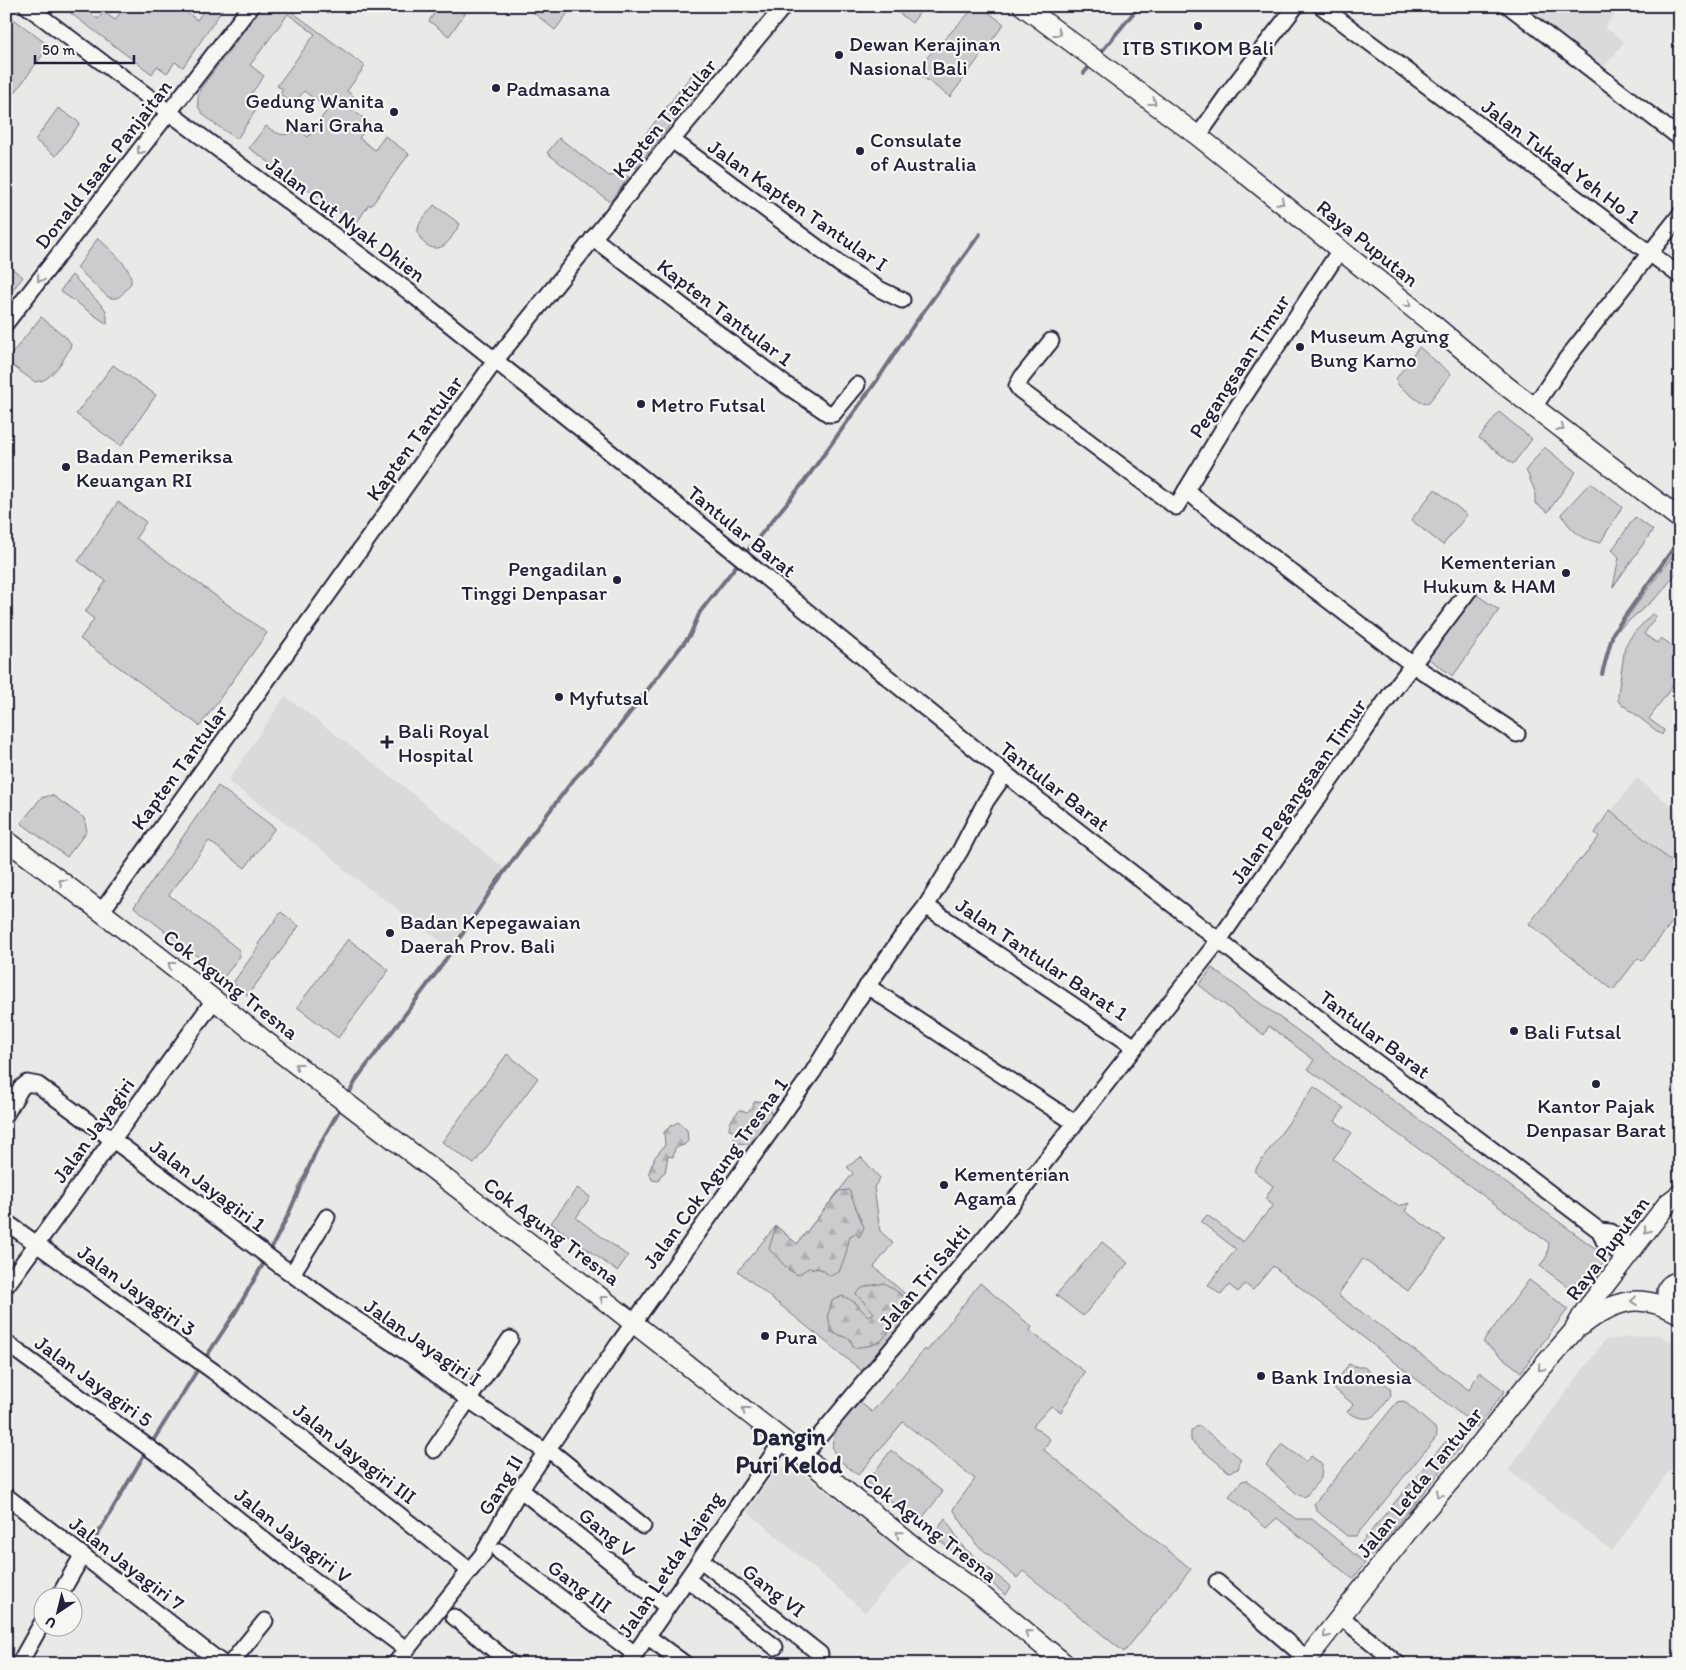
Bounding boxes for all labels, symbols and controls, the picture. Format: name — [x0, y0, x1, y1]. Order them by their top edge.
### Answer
marker: ITB STIKOM Bali — [1192, 20, 1204, 32]
one-way arrow — [1052, 27, 1062, 36]
place label: Dewan Kerajinan Nasional Bali — [849, 31, 1001, 80]
scale bar — [35, 32, 134, 64]
place label: ITB STIKOM Bali — [1122, 35, 1274, 60]
text: 50 m — [42, 41, 75, 59]
marker: Dewan Kerajinan Nasional Bali — [833, 49, 845, 61]
street label: Kapten Tantular — [607, 53, 722, 183]
street label: Donald Isaac Panjaitan — [29, 74, 177, 254]
place label: Padmasana — [506, 76, 610, 101]
marker: Padmasana — [490, 82, 502, 94]
place label: Gedung Wanita Nari Graha — [245, 88, 384, 137]
street label: Jalan Tukad Yeh Ho 1 — [1477, 93, 1645, 229]
one-way arrow — [1147, 96, 1157, 105]
marker: Gedung Wanita Nari Graha — [388, 106, 400, 118]
place label: Consulate of Australia — [870, 127, 976, 176]
street label: Jalan Kapten Tantular I — [703, 134, 893, 276]
one-way arrow — [137, 145, 145, 154]
marker: Consulate of Australia — [854, 145, 866, 157]
street label: Jalan Cut Nyak Dhien — [261, 151, 431, 287]
street label: Raya Puputan — [1312, 194, 1424, 292]
one-way arrow — [1275, 197, 1284, 205]
street label: Kapten Tantular 1 — [652, 253, 798, 371]
one-way arrow — [38, 273, 46, 282]
street label: Pegangsaan Timur — [1183, 289, 1295, 443]
one-way arrow — [1402, 298, 1411, 306]
place label: Museum Agung Bung Karno — [1310, 323, 1449, 372]
marker: Museum Agung Bung Karno — [1294, 341, 1306, 353]
street label: Kapten Tantular — [360, 370, 468, 505]
place label: Metro Futsal — [651, 392, 765, 417]
marker: Metro Futsal — [635, 398, 647, 410]
one-way arrow — [1555, 423, 1564, 431]
place label: Badan Pemeriksa Keuangan RI — [76, 443, 233, 492]
marker: Badan Pemeriksa Keuangan RI — [60, 461, 72, 473]
street label: Tantular Barat — [683, 480, 801, 582]
place label: Kementerian Hukum & HAM — [1423, 549, 1556, 598]
place label: Pengadilan Tinggi Denpasar — [461, 556, 608, 605]
marker: Kementerian Hukum & HAM — [1560, 567, 1572, 579]
marker: Pengadilan Tinggi Denpasar — [611, 574, 623, 586]
place label: Myfutsal — [569, 685, 648, 710]
marker: Myfutsal — [553, 691, 565, 703]
street label: Jalan Pegangsaan Timur — [1225, 693, 1372, 888]
street label: Kapten Tantular — [125, 699, 233, 834]
place label: Bali Royal Hospital — [398, 718, 489, 767]
marker: Bali Royal Hospital — [380, 735, 394, 749]
street label: Tantular Barat — [995, 735, 1115, 837]
one-way arrow — [58, 879, 68, 888]
street label: Jalan Tantular Barat 1 — [951, 892, 1133, 1026]
place label: Badan Kepegawaian Daerah Prov. Bali — [400, 909, 581, 958]
street label: Cok Agung Tresna — [158, 923, 304, 1045]
marker: Badan Kepegawaian Daerah Prov. Bali — [384, 927, 396, 939]
one-way arrow — [167, 962, 177, 971]
street label: Tantular Barat — [1315, 984, 1435, 1084]
place label: Bali Futsal — [1524, 1019, 1621, 1044]
marker: Bali Futsal — [1508, 1025, 1520, 1037]
one-way arrow — [295, 1063, 304, 1071]
street label: Jalan Cok Agung Tresna 1 — [637, 1072, 793, 1274]
street label: Jalan Jayagiri — [47, 1073, 139, 1187]
marker: Kantor Pajak Denpasar Barat — [1590, 1078, 1602, 1090]
place label: Kantor Pajak Denpasar Barat — [1526, 1093, 1666, 1142]
street label: Jalan Jayagiri 1 — [145, 1133, 271, 1237]
place label: Kementerian Agama — [954, 1161, 1069, 1210]
street label: Cok Agung Tresna — [479, 1171, 625, 1291]
marker: Kementerian Agama — [938, 1179, 950, 1191]
street label: Raya Puputan — [1560, 1191, 1654, 1305]
street label: Jalan Tri Sakti — [873, 1219, 975, 1335]
one-way arrow — [1645, 1224, 1653, 1233]
street label: Jalan Jayagiri 3 — [73, 1239, 201, 1341]
street label: Jalan Jayagiri I — [360, 1293, 486, 1391]
one-way arrow — [599, 1296, 609, 1305]
one-way arrow — [1630, 1296, 1638, 1307]
place label: Pura — [775, 1324, 817, 1349]
street label: Jalan Jayagiri 5 — [30, 1330, 158, 1432]
marker: Pura — [759, 1330, 771, 1342]
one-way arrow — [1538, 1363, 1547, 1372]
place label: Bank Indonesia — [1271, 1364, 1412, 1389]
marker: Bank Indonesia — [1255, 1370, 1267, 1382]
street label: Jalan Jayagiri III — [288, 1397, 422, 1509]
street label: Jalan Letda Tantular — [1351, 1402, 1487, 1562]
one-way arrow — [742, 1408, 751, 1416]
district label: Dangin Puri Kelod — [736, 1422, 843, 1479]
street label: Gang II — [472, 1450, 528, 1520]
street label: Cok Agung Tresna — [857, 1466, 1003, 1588]
street label: Jalan Jayagiri V — [230, 1482, 357, 1589]
street label: Jalan Letda Kajeng — [612, 1486, 728, 1642]
one-way arrow — [1435, 1489, 1444, 1498]
street label: Gang V — [574, 1502, 641, 1563]
street label: Jalan Jayagiri 7 — [65, 1510, 189, 1616]
one-way arrow — [896, 1532, 905, 1540]
street label: Gang III — [543, 1554, 617, 1618]
street label: Gang VI — [738, 1558, 810, 1622]
north arrow — [32, 1588, 82, 1638]
text: U — [42, 1613, 60, 1632]
one-way arrow — [1323, 1629, 1332, 1638]
one-way arrow — [1025, 1630, 1034, 1638]

